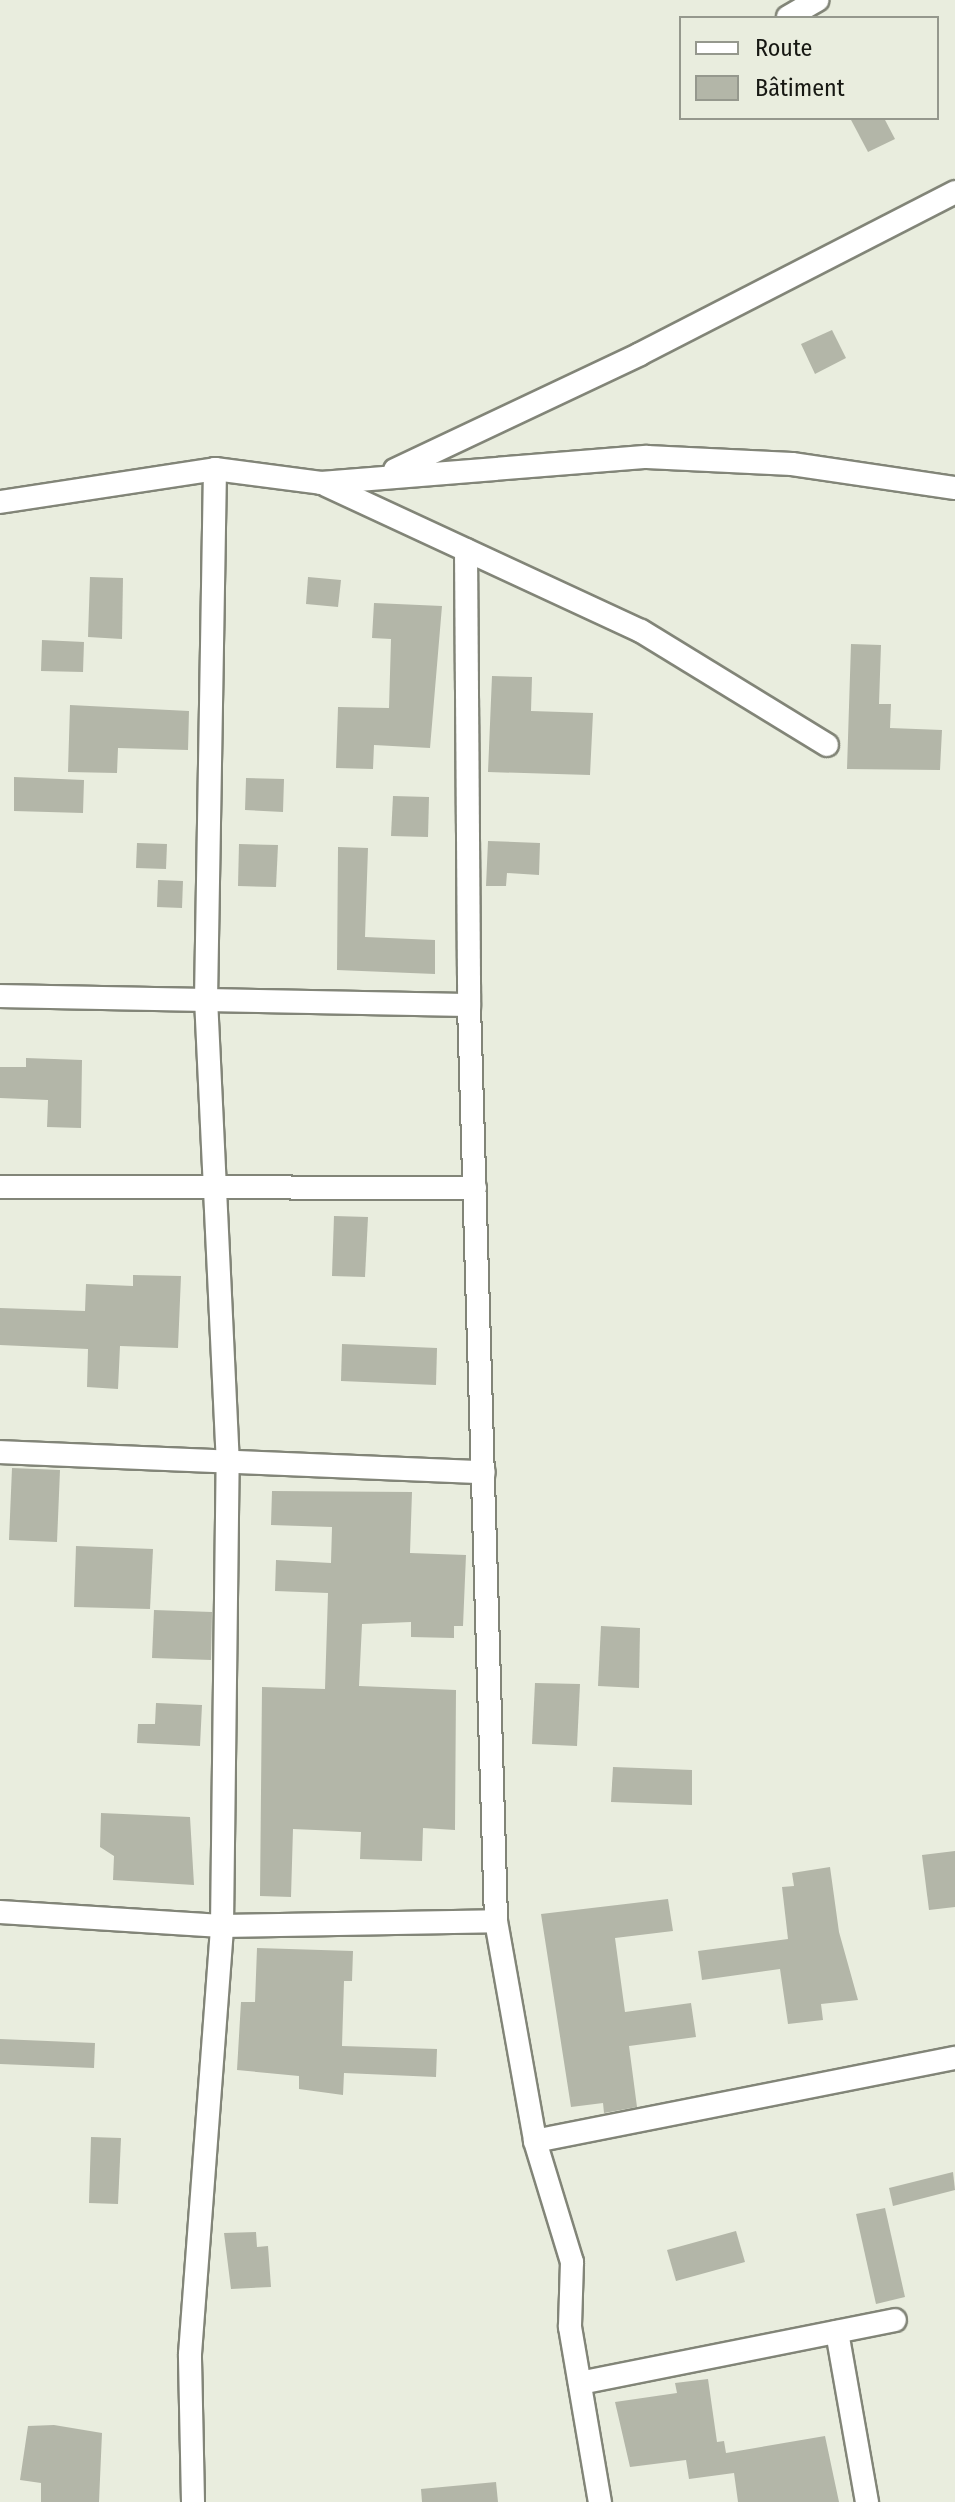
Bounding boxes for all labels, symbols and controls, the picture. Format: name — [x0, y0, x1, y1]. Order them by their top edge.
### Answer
legend — [679, 16, 939, 120]
text: Route — [755, 34, 812, 62]
text: Bâtiment — [755, 74, 845, 102]

